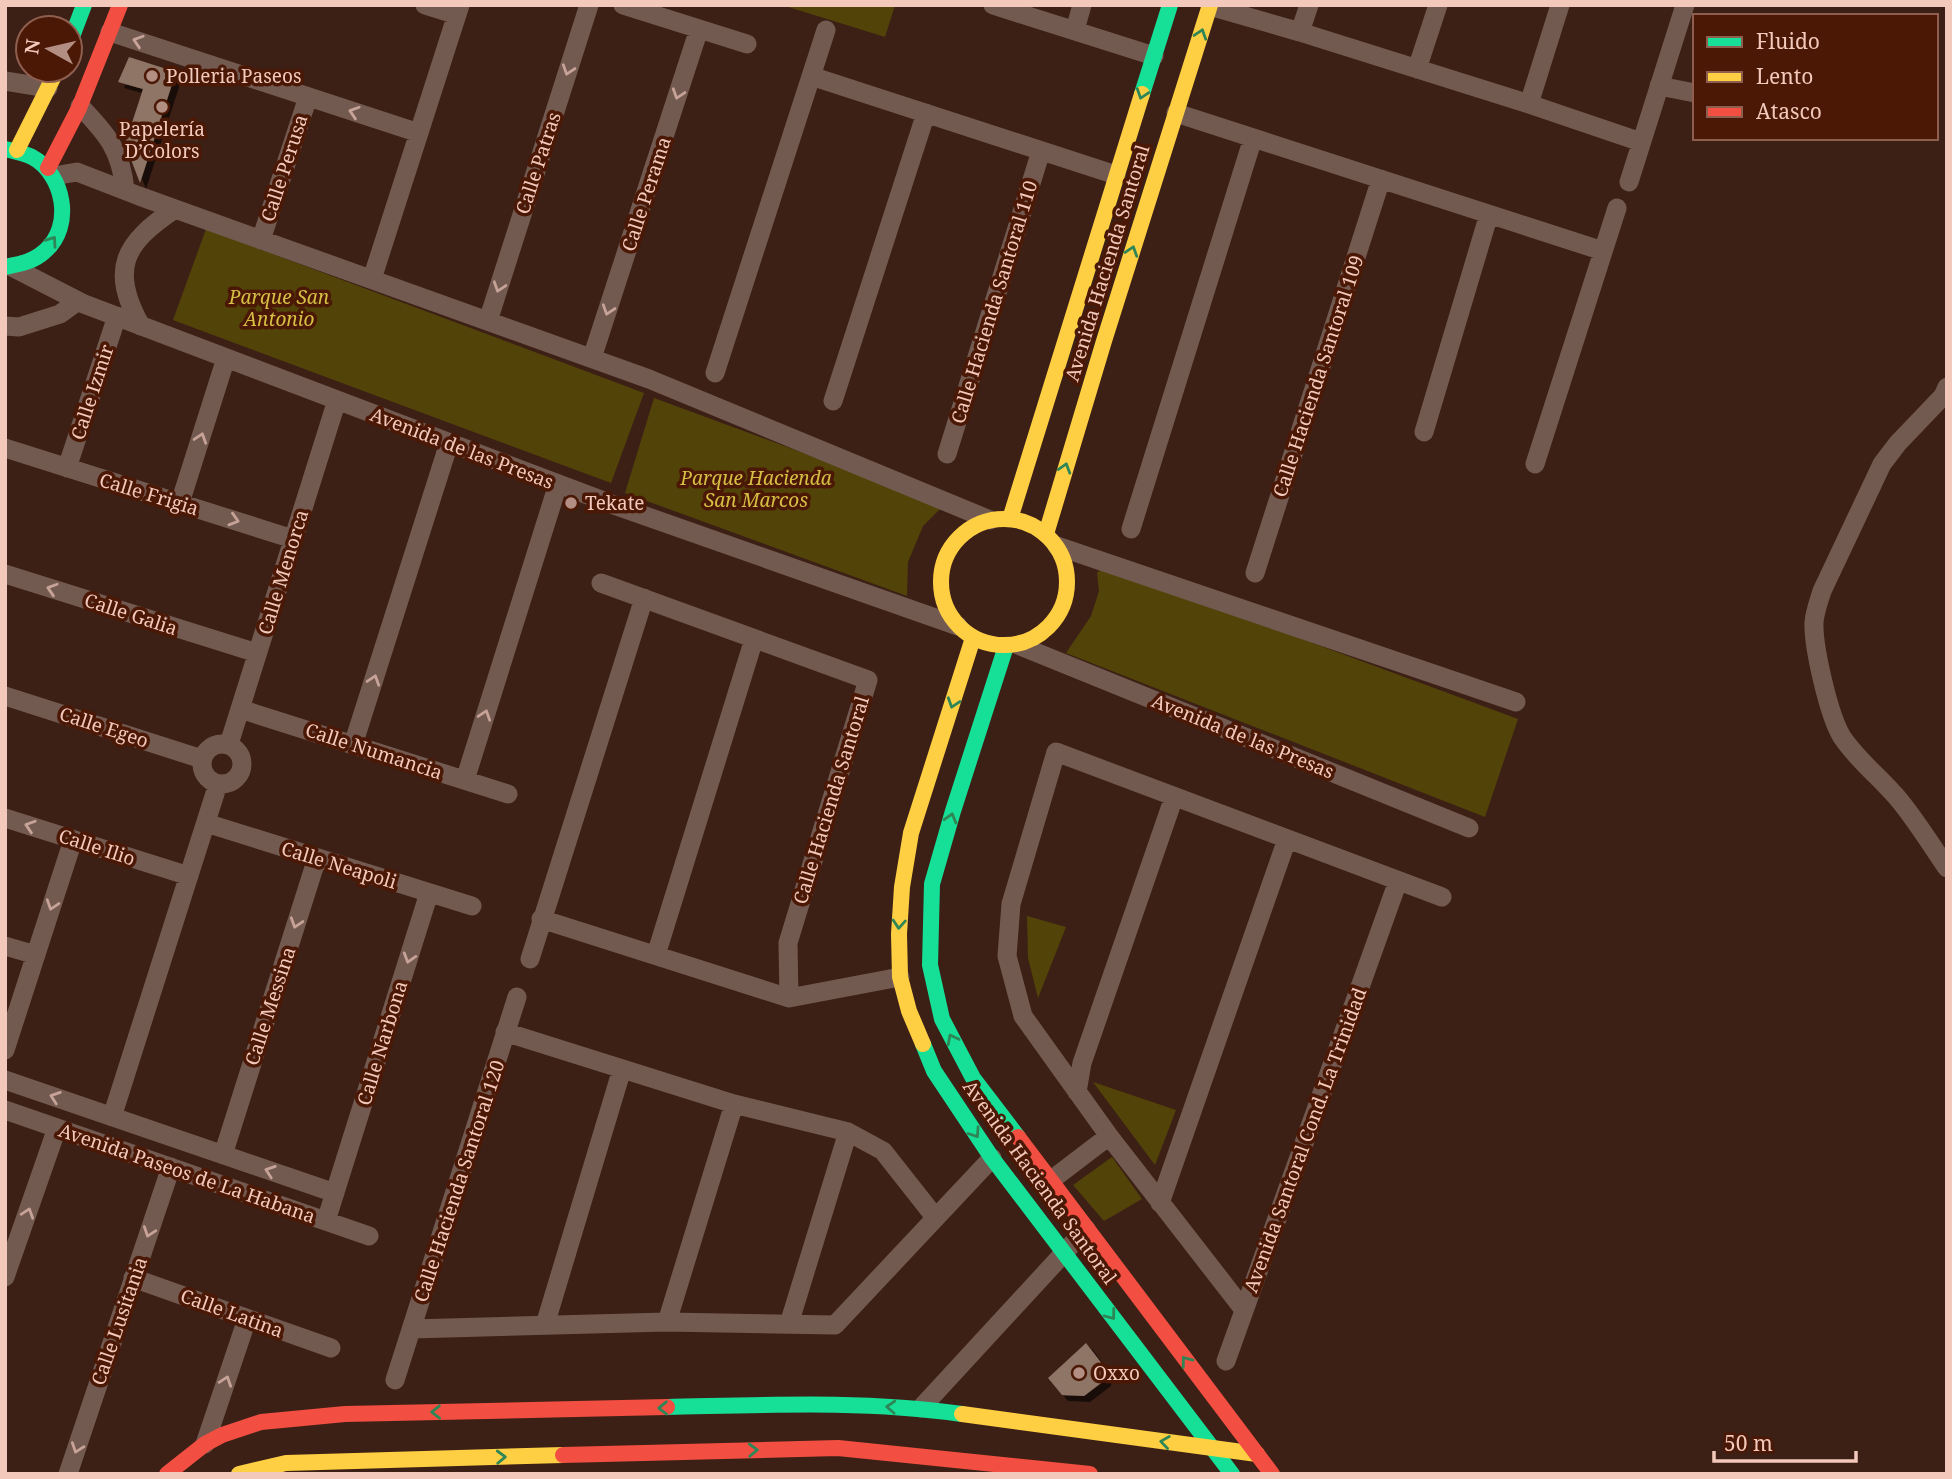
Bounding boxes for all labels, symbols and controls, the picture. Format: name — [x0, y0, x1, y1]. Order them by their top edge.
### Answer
north arrow — [14, 14, 84, 84]
legend — [1693, 14, 1938, 140]
text: Fluido — [1756, 27, 1820, 55]
one-way arrow — [1193, 28, 1207, 41]
one-way arrow — [132, 35, 145, 49]
text: N — [18, 37, 46, 56]
text: Lento — [1756, 62, 1813, 90]
place label: Polleria Paseos — [166, 63, 302, 89]
one-way arrow — [562, 64, 576, 76]
marker: Polleria Paseos — [144, 68, 160, 84]
one-way arrow — [672, 87, 686, 100]
one-way arrow — [1136, 87, 1151, 99]
text: Atasco — [1756, 97, 1822, 125]
marker: Papelería D’Colors — [154, 99, 170, 115]
one-way arrow — [349, 106, 361, 120]
street label: Calle Patras — [509, 109, 567, 217]
street label: Calle Perusa — [254, 111, 314, 225]
place label: Papelería D’Colors — [119, 116, 205, 164]
street label: Calle Perama — [615, 133, 677, 255]
street label: Avenida Hacienda Santoral — [1059, 141, 1155, 384]
street label: Calle Hacienda Santoral 110 — [945, 177, 1043, 427]
one-way arrow — [44, 236, 56, 249]
one-way arrow — [1124, 245, 1139, 257]
street label: Calle Hacienda Santoral 109 — [1267, 252, 1369, 500]
one-way arrow — [492, 281, 507, 293]
park label: Parque San Antonio — [228, 284, 330, 332]
one-way arrow — [602, 304, 616, 316]
street label: Calle Izmir — [64, 341, 120, 443]
street label: Avenida de las Presas — [367, 401, 557, 495]
one-way arrow — [192, 433, 207, 445]
one-way arrow — [1057, 463, 1072, 475]
park label: Parque Hacienda San Marcos — [679, 465, 832, 513]
street label: Calle Frigia — [96, 467, 202, 521]
place label: Tekate — [585, 490, 645, 516]
marker: Tekate — [563, 495, 579, 511]
street label: Calle Menorca — [252, 506, 314, 638]
one-way arrow — [228, 512, 240, 527]
one-way arrow — [47, 582, 59, 597]
street label: Calle Galia — [81, 587, 181, 641]
one-way arrow — [366, 674, 380, 687]
street label: Avenida de las Presas — [1148, 688, 1338, 784]
street label: Calle Hacienda Santoral — [787, 693, 875, 907]
one-way arrow — [947, 697, 961, 709]
street label: Calle Egeo — [56, 700, 152, 754]
one-way arrow — [477, 710, 492, 722]
street label: Calle Numancia — [302, 717, 446, 785]
one-way arrow — [942, 812, 957, 824]
one-way arrow — [24, 820, 37, 834]
street label: Calle Ilio — [55, 822, 139, 872]
street label: Calle Neapoli — [278, 835, 400, 895]
one-way arrow — [46, 898, 60, 910]
one-way arrow — [290, 917, 305, 929]
one-way arrow — [892, 918, 907, 929]
street label: Calle Messina — [239, 943, 301, 1069]
one-way arrow — [403, 951, 417, 964]
street label: Calle Narbona — [351, 978, 413, 1108]
street label: Avenida Santoral Cond. La Trinidad — [1238, 984, 1373, 1296]
one-way arrow — [947, 1034, 960, 1046]
street label: Calle Hacienda Santoral 120 — [408, 1057, 510, 1305]
street label: Avenida Hacienda Santoral — [957, 1075, 1123, 1289]
one-way arrow — [50, 1091, 62, 1105]
street label: Avenida Paseos de La Habana — [55, 1117, 319, 1229]
one-way arrow — [967, 1125, 980, 1138]
one-way arrow — [265, 1165, 277, 1179]
one-way arrow — [20, 1207, 34, 1219]
one-way arrow — [143, 1226, 157, 1238]
street label: Calle Lusitania — [85, 1253, 153, 1389]
street label: Calle Latina — [177, 1282, 287, 1344]
one-way arrow — [1103, 1307, 1116, 1319]
one-way arrow — [1182, 1356, 1195, 1369]
place label: Oxxo — [1093, 1360, 1140, 1386]
marker: Oxxo — [1071, 1365, 1087, 1381]
one-way arrow — [218, 1376, 232, 1388]
one-way arrow — [885, 1399, 896, 1414]
one-way arrow — [658, 1400, 669, 1415]
one-way arrow — [430, 1404, 441, 1420]
scale bar — [1714, 1420, 1856, 1464]
text: 50 m — [1724, 1429, 1773, 1457]
one-way arrow — [1159, 1434, 1171, 1449]
one-way arrow — [70, 1441, 85, 1453]
one-way arrow — [748, 1443, 759, 1458]
one-way arrow — [496, 1450, 507, 1465]

